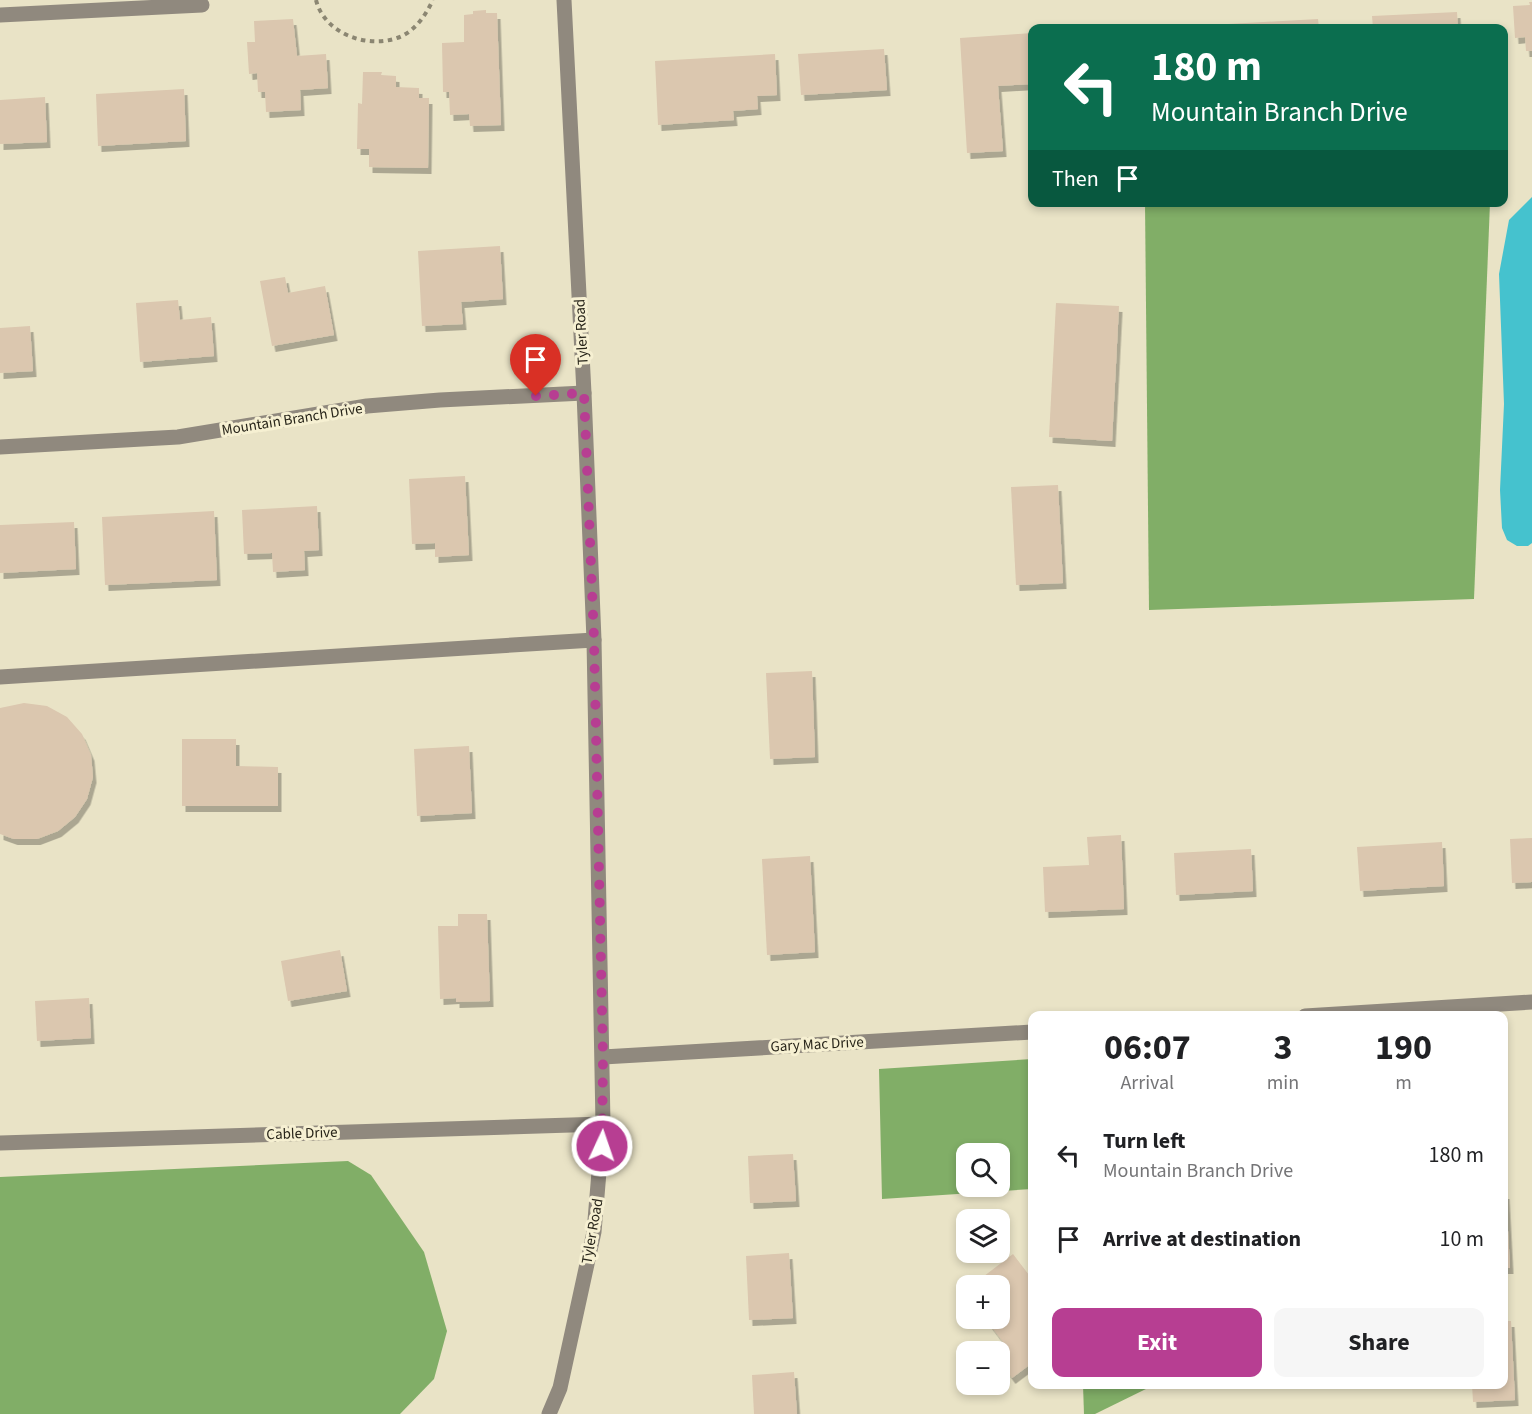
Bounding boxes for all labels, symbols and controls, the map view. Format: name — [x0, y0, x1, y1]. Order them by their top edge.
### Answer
text: 180 m — [1151, 37, 1262, 97]
icon: left — [1052, 48, 1130, 126]
text: Mountain Branch Drive — [1151, 93, 1408, 132]
icon: arrive — [1111, 162, 1144, 195]
text: Then — [1052, 163, 1099, 195]
street label: Tyler Road — [569, 298, 594, 366]
pin — [510, 334, 561, 396]
icon: arrive — [519, 343, 552, 376]
street label: Mountain Branch Drive — [220, 398, 364, 441]
text: 06:07 — [1104, 1022, 1191, 1073]
text: 3 — [1273, 1022, 1292, 1073]
text: 190 — [1375, 1022, 1432, 1073]
street label: Gary Mac Drive — [770, 1032, 864, 1057]
text: Arrival — [1120, 1069, 1174, 1097]
text: min — [1267, 1069, 1299, 1097]
text: m — [1395, 1069, 1412, 1097]
position arrow — [570, 1114, 634, 1178]
street label: Cable Drive — [266, 1122, 338, 1145]
text: Turn left — [1103, 1125, 1185, 1157]
icon: left — [1052, 1139, 1085, 1172]
text: 180 m — [1429, 1139, 1484, 1171]
map controls — [956, 1143, 1010, 1395]
button: search — [956, 1143, 1010, 1197]
text: Mountain Branch Drive — [1103, 1157, 1293, 1185]
street label: Tyler Road — [576, 1197, 609, 1266]
button: layers — [956, 1209, 1010, 1263]
icon: arrive — [1052, 1223, 1085, 1256]
text: Arrive at destination — [1103, 1223, 1301, 1255]
text: 10 m — [1439, 1223, 1484, 1255]
button: + — [956, 1275, 1010, 1329]
button: Exit — [1052, 1308, 1262, 1377]
button: Share — [1274, 1308, 1484, 1377]
button: − — [956, 1341, 1010, 1395]

